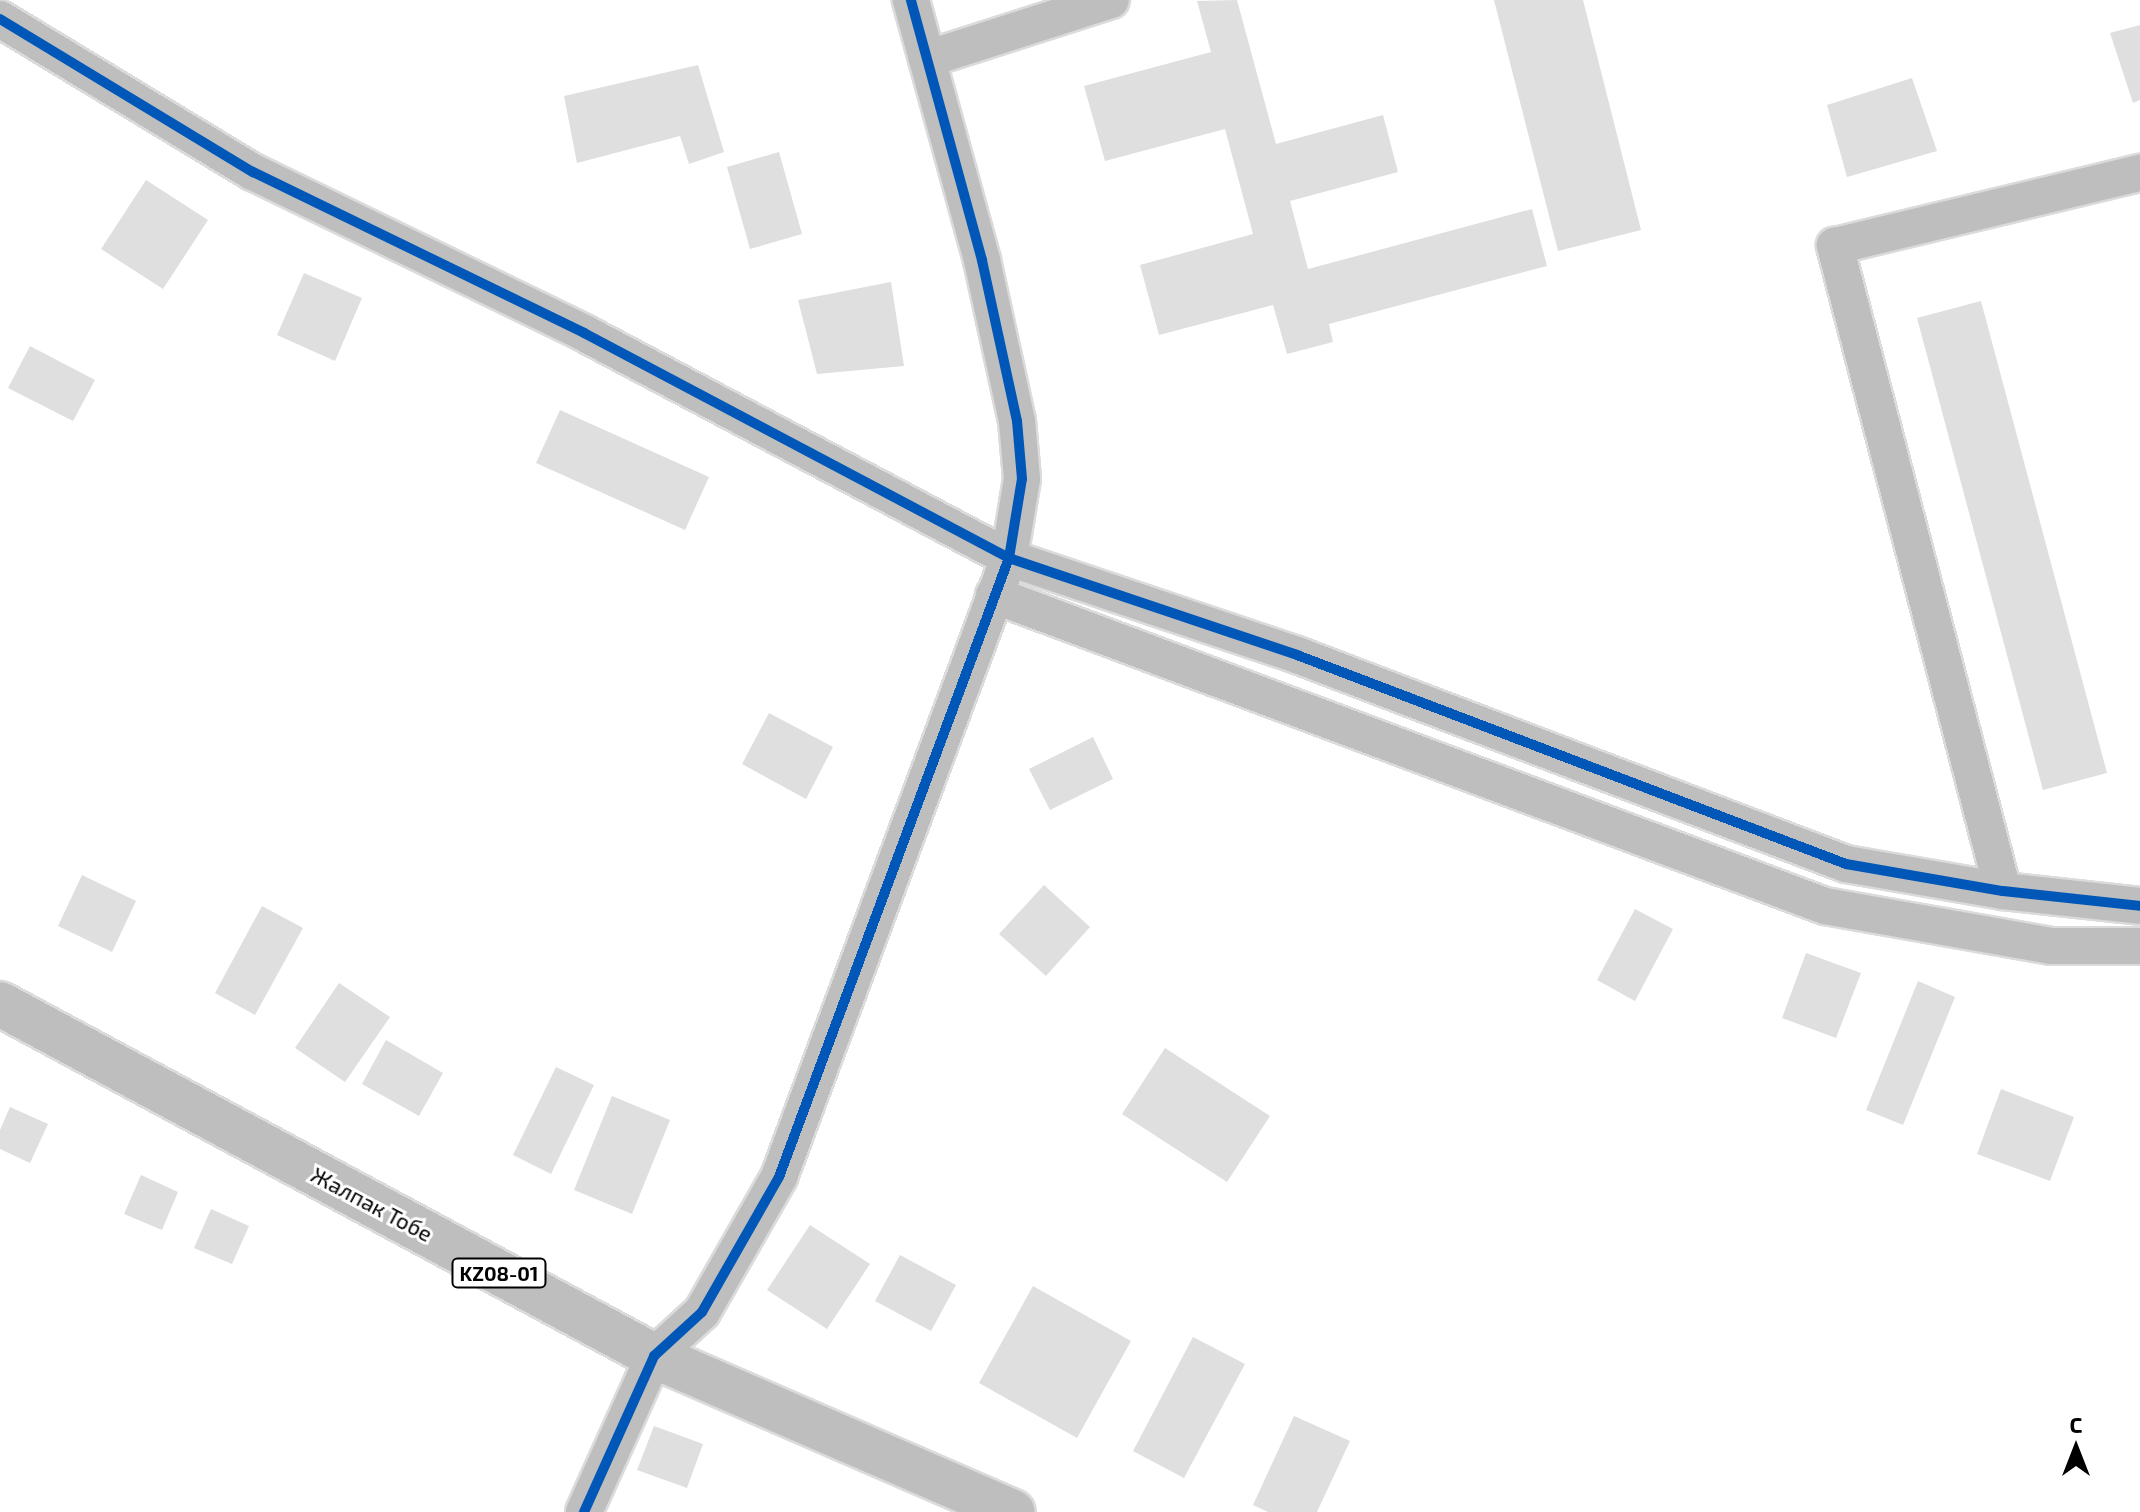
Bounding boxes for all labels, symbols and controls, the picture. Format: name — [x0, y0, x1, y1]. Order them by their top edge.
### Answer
street label: Жалпак Тобе — [307, 1161, 437, 1247]
road number: KZ08-01 — [451, 1257, 547, 1289]
north arrow — [2036, 1408, 2116, 1488]
text: С — [2070, 1411, 2082, 1437]

